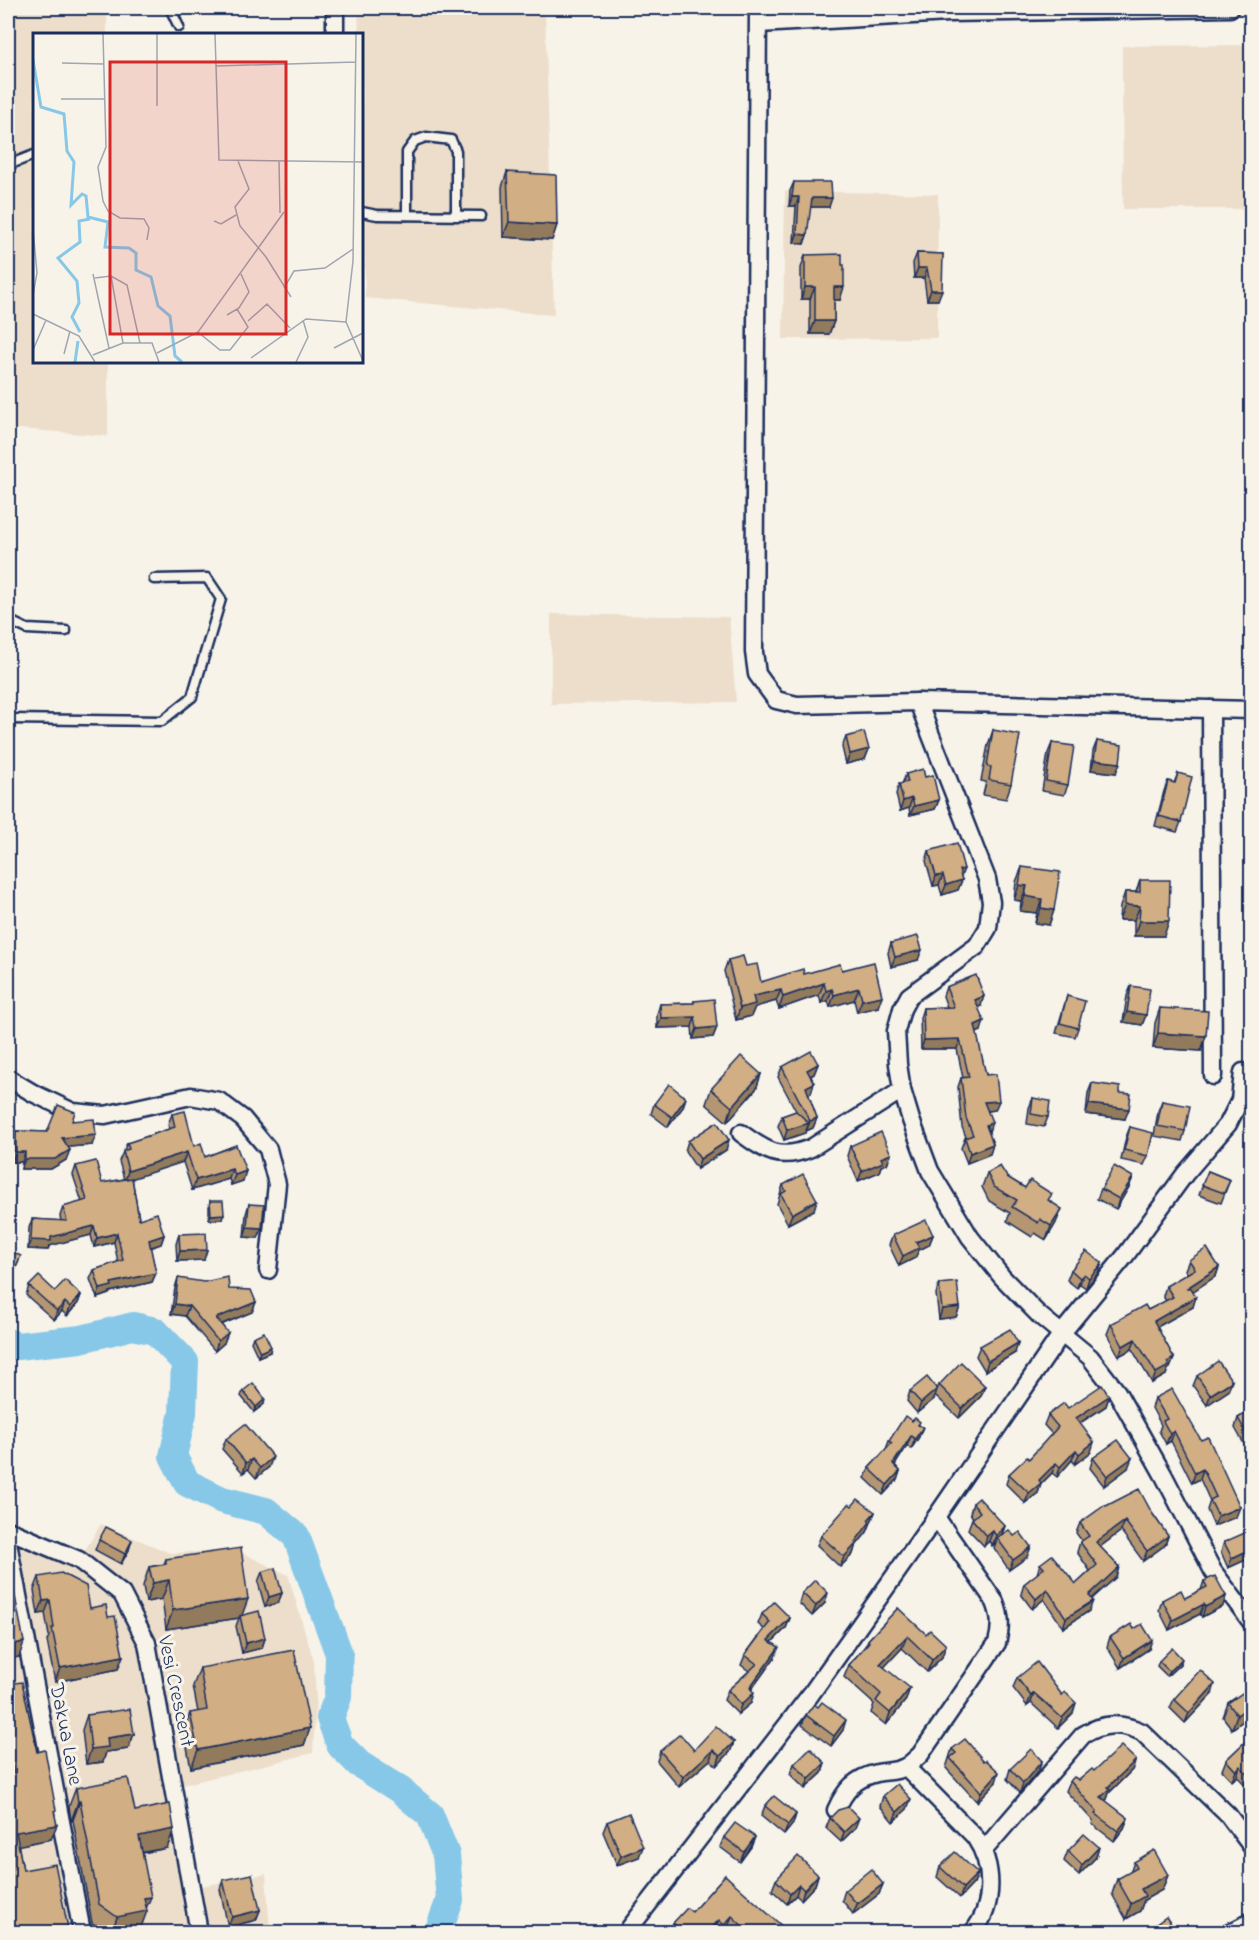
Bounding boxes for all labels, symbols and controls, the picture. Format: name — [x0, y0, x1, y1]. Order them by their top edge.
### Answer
inset map — [33, 33, 363, 363]
street label: Vesi Crescent — [148, 1632, 201, 1750]
street label: Dakua Lane — [40, 1680, 90, 1789]

